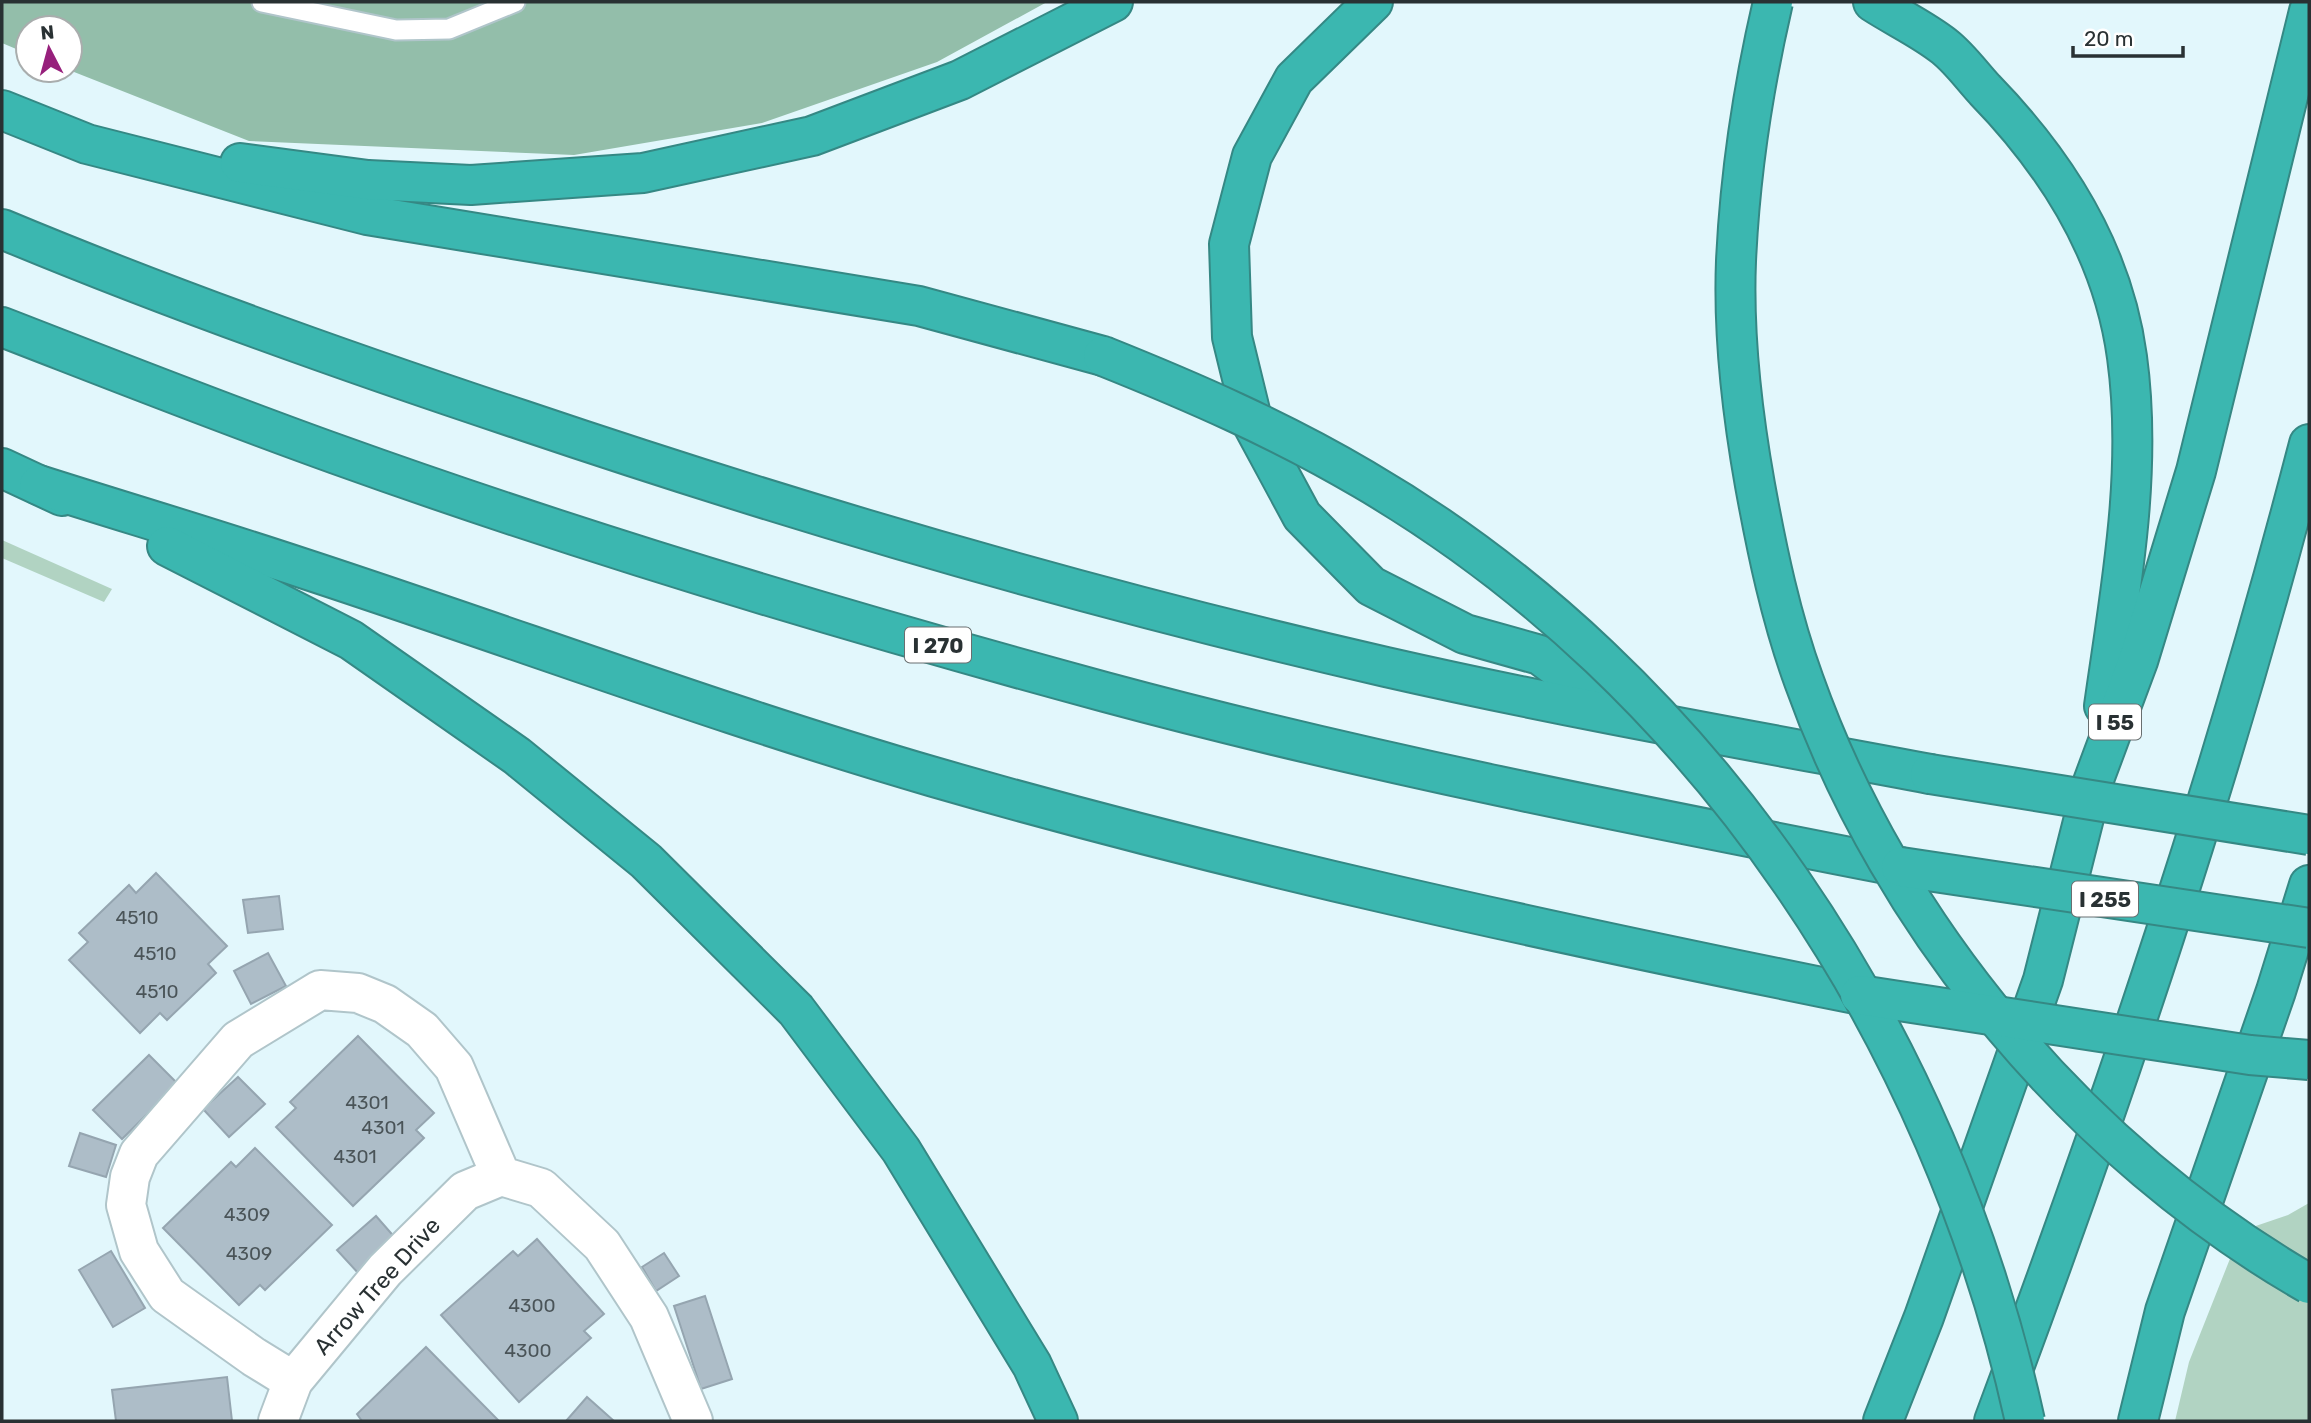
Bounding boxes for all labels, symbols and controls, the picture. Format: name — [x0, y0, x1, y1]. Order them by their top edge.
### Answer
north arrow — [14, 14, 84, 84]
scale bar — [2073, 14, 2183, 58]
text: N — [39, 20, 55, 45]
text: 20 m — [2084, 26, 2133, 51]
road number: I 270 — [905, 628, 971, 662]
road number: I 55 — [2089, 704, 2141, 740]
road number: I 255 — [2072, 881, 2138, 916]
house number: 4510 — [116, 906, 159, 929]
house number: 4510 — [134, 942, 177, 965]
house number: 4510 — [136, 980, 179, 1003]
house number: 4301 — [345, 1091, 389, 1114]
house number: 4301 — [361, 1116, 405, 1139]
house number: 4301 — [333, 1145, 377, 1168]
house number: 4309 — [224, 1203, 270, 1226]
street label: Arrow Tree Drive — [308, 1212, 446, 1360]
house number: 4309 — [226, 1242, 272, 1265]
house number: 4300 — [508, 1294, 556, 1317]
house number: 4300 — [504, 1339, 552, 1362]

